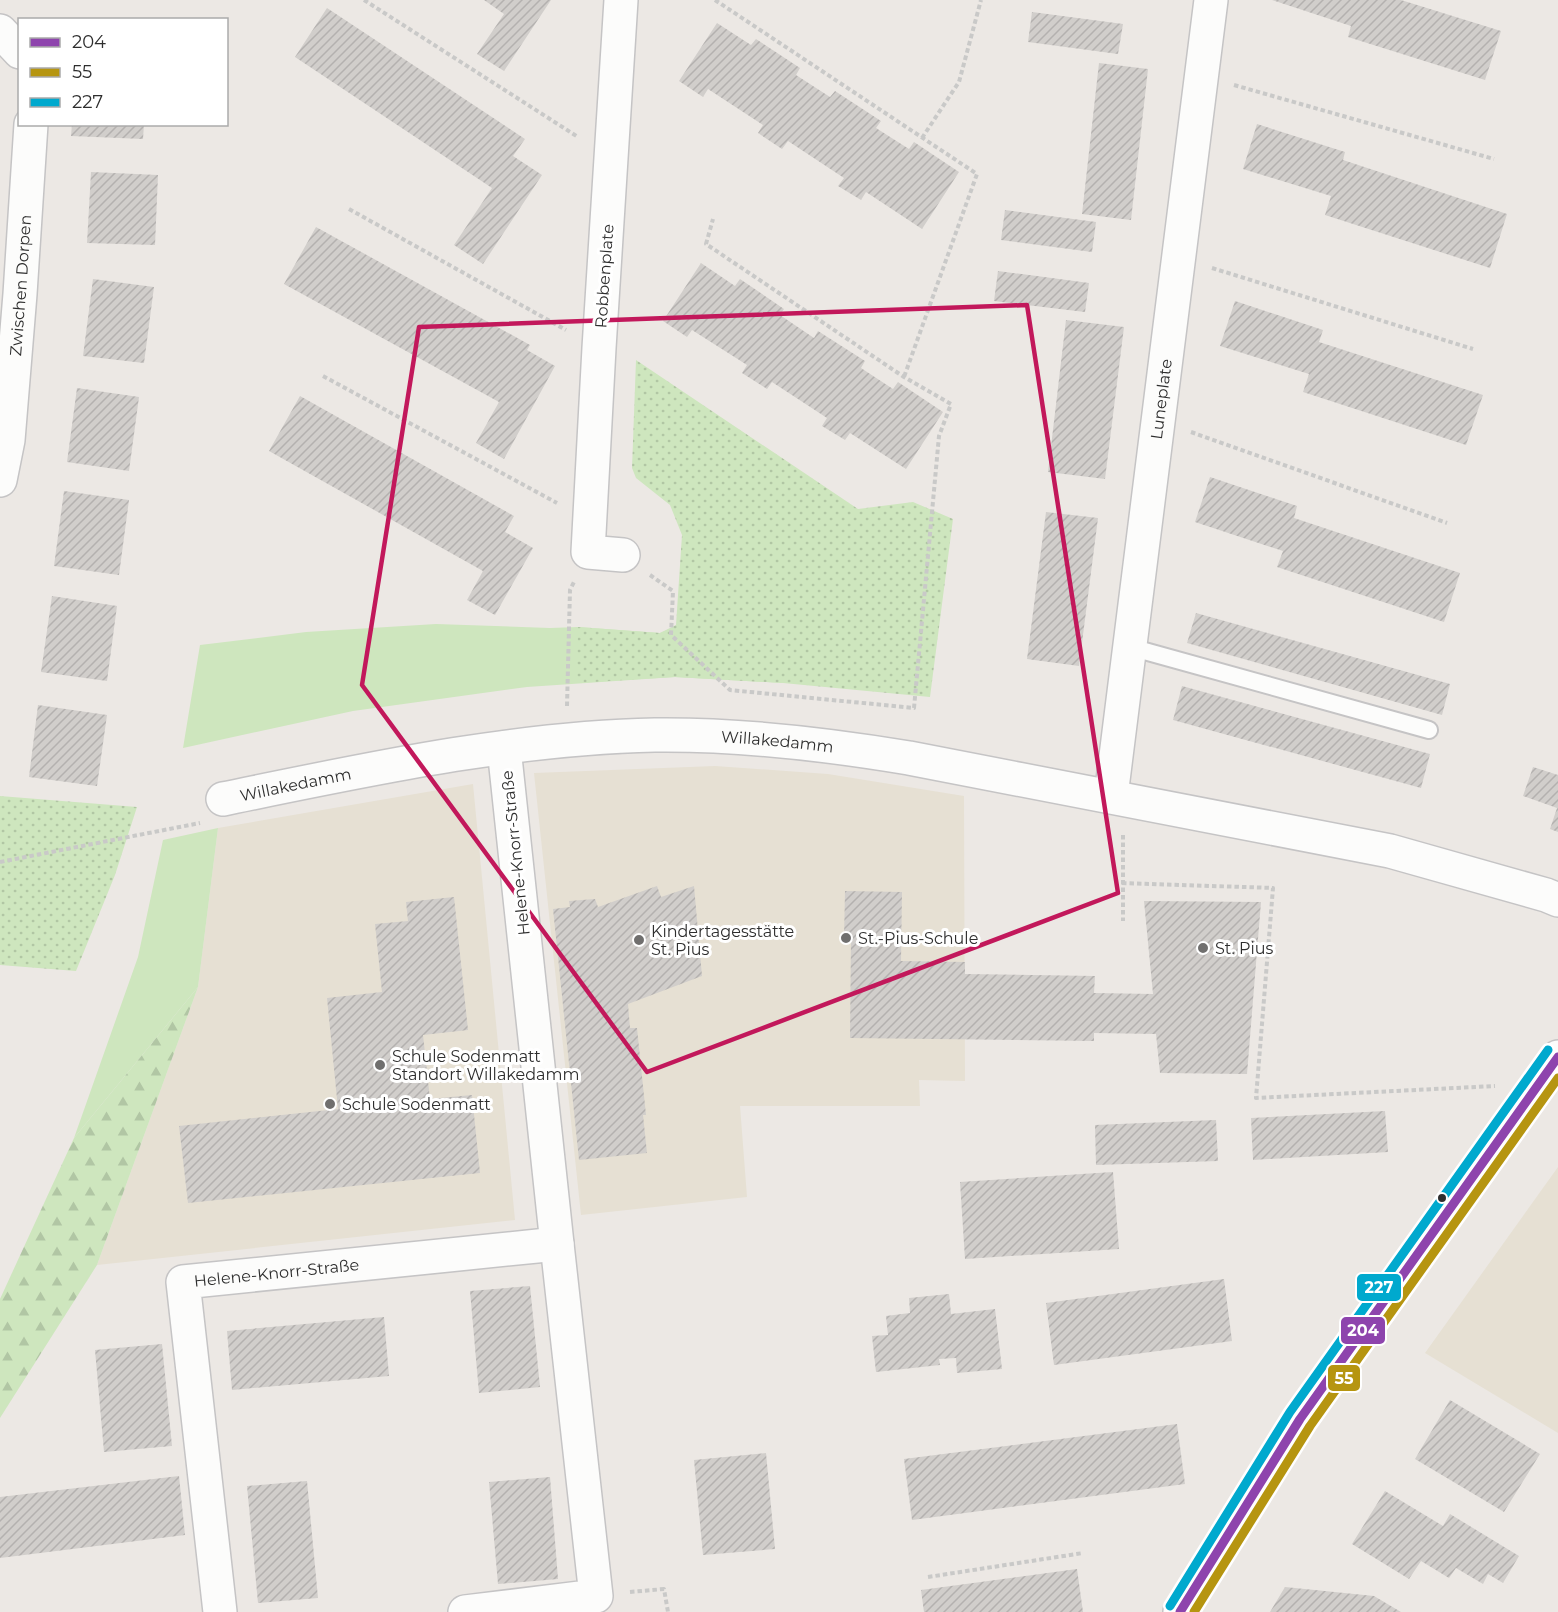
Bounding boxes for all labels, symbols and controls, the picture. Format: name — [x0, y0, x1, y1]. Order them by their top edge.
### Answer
legend — [18, 18, 228, 126]
text: 204 — [72, 31, 106, 53]
text: 55 — [72, 61, 92, 83]
text: 227 — [72, 91, 103, 113]
street label: Zwischen Dorpen — [6, 214, 35, 357]
street label: Robbenplate — [591, 223, 618, 329]
street label: Luneplate — [1147, 358, 1176, 441]
street label: Willakedamm — [721, 727, 835, 757]
street label: Willakedamm — [238, 764, 353, 805]
street label: Helene-Knorr-Straße — [497, 770, 534, 936]
place label: Kindertagesstätte St. Pius — [651, 922, 794, 959]
place label: St.-Pius-Schule — [858, 929, 978, 948]
marker: St.-Pius-Schule — [839, 931, 853, 945]
marker: Kindertagesstätte St. Pius — [632, 933, 646, 947]
place label: St. Pius — [1215, 939, 1274, 958]
marker: St. Pius — [1196, 941, 1210, 955]
place label: Schule Sodenmatt Standort Willakedamm — [392, 1047, 579, 1084]
marker: Schule Sodenmatt Standort Willakedamm — [373, 1058, 387, 1072]
place label: Schule Sodenmatt — [342, 1095, 491, 1114]
marker: Schule Sodenmatt — [323, 1097, 337, 1111]
unlabelled marker — [1436, 1192, 1448, 1204]
street label: Helene-Knorr-Straße — [193, 1255, 360, 1291]
line badge: 227 — [1356, 1273, 1402, 1302]
text: 227 — [1365, 1278, 1393, 1297]
line badge: 204 — [1340, 1316, 1386, 1345]
text: 204 — [1347, 1321, 1379, 1340]
line badge: 55 — [1327, 1364, 1361, 1392]
text: 55 — [1335, 1369, 1354, 1388]

